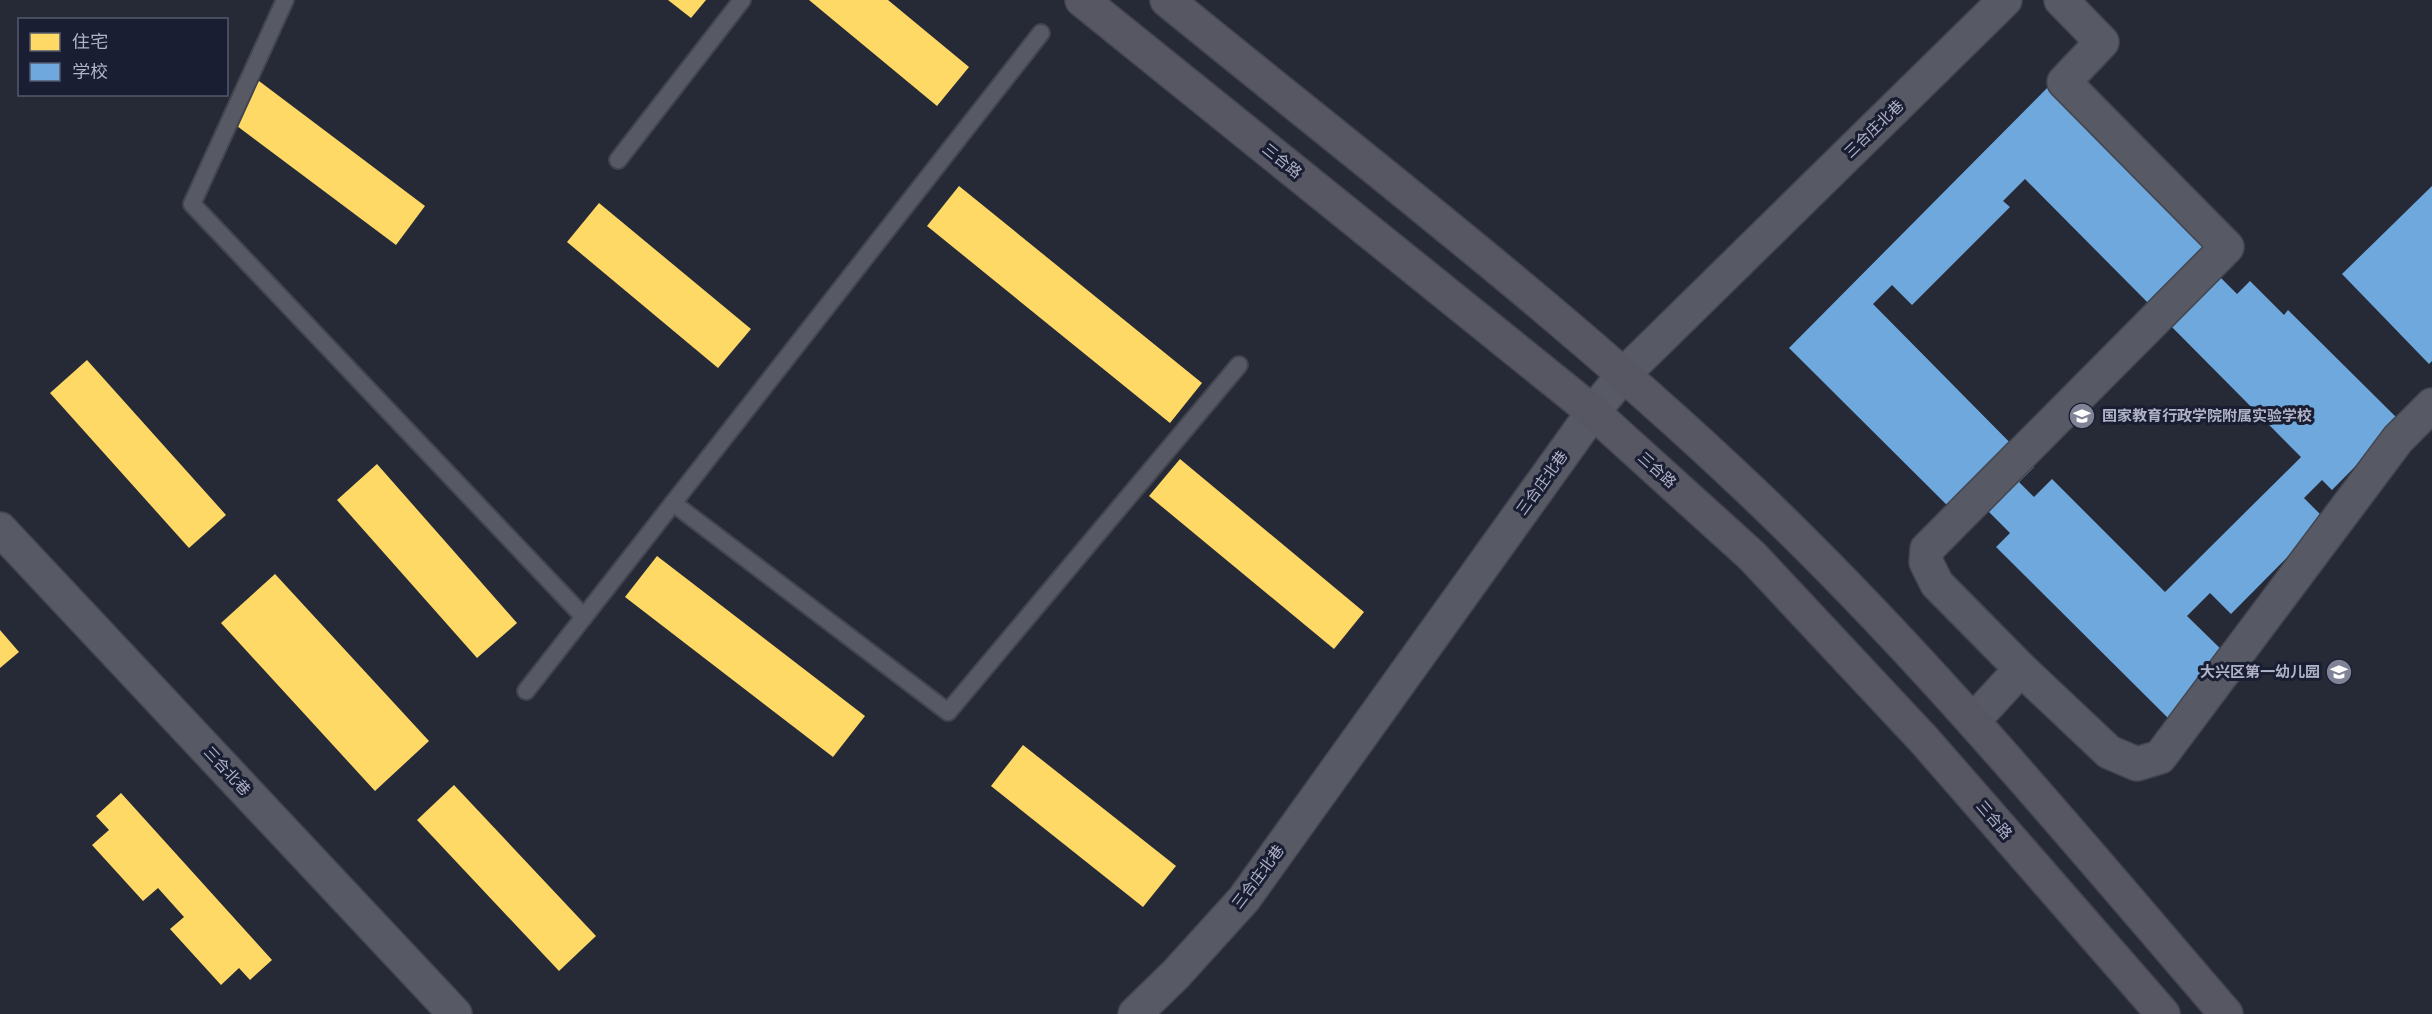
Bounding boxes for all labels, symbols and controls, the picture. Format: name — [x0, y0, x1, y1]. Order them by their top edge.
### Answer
legend — [18, 18, 228, 96]
text: 住宅 — [72, 29, 108, 53]
text: 学校 — [72, 59, 108, 83]
street label: 三合庄北巷 — [1839, 95, 1908, 162]
street label: 三合路 — [1258, 138, 1306, 183]
school or university icon: 国家教育行政学院附属实验学校 — [2067, 401, 2097, 431]
place label: 国家教育行政学院附属实验学校 — [2102, 405, 2312, 426]
street label: 三合庄北巷 — [1511, 446, 1572, 519]
street label: 三合路 — [1634, 447, 1681, 492]
school or university icon: 大兴区第一幼儿园 — [2324, 657, 2354, 687]
place label: 大兴区第一幼儿园 — [2200, 661, 2320, 682]
street label: 三合北巷 — [199, 742, 256, 800]
street label: 三合路 — [1972, 796, 2017, 844]
street label: 三合庄北巷 — [1227, 840, 1289, 913]

